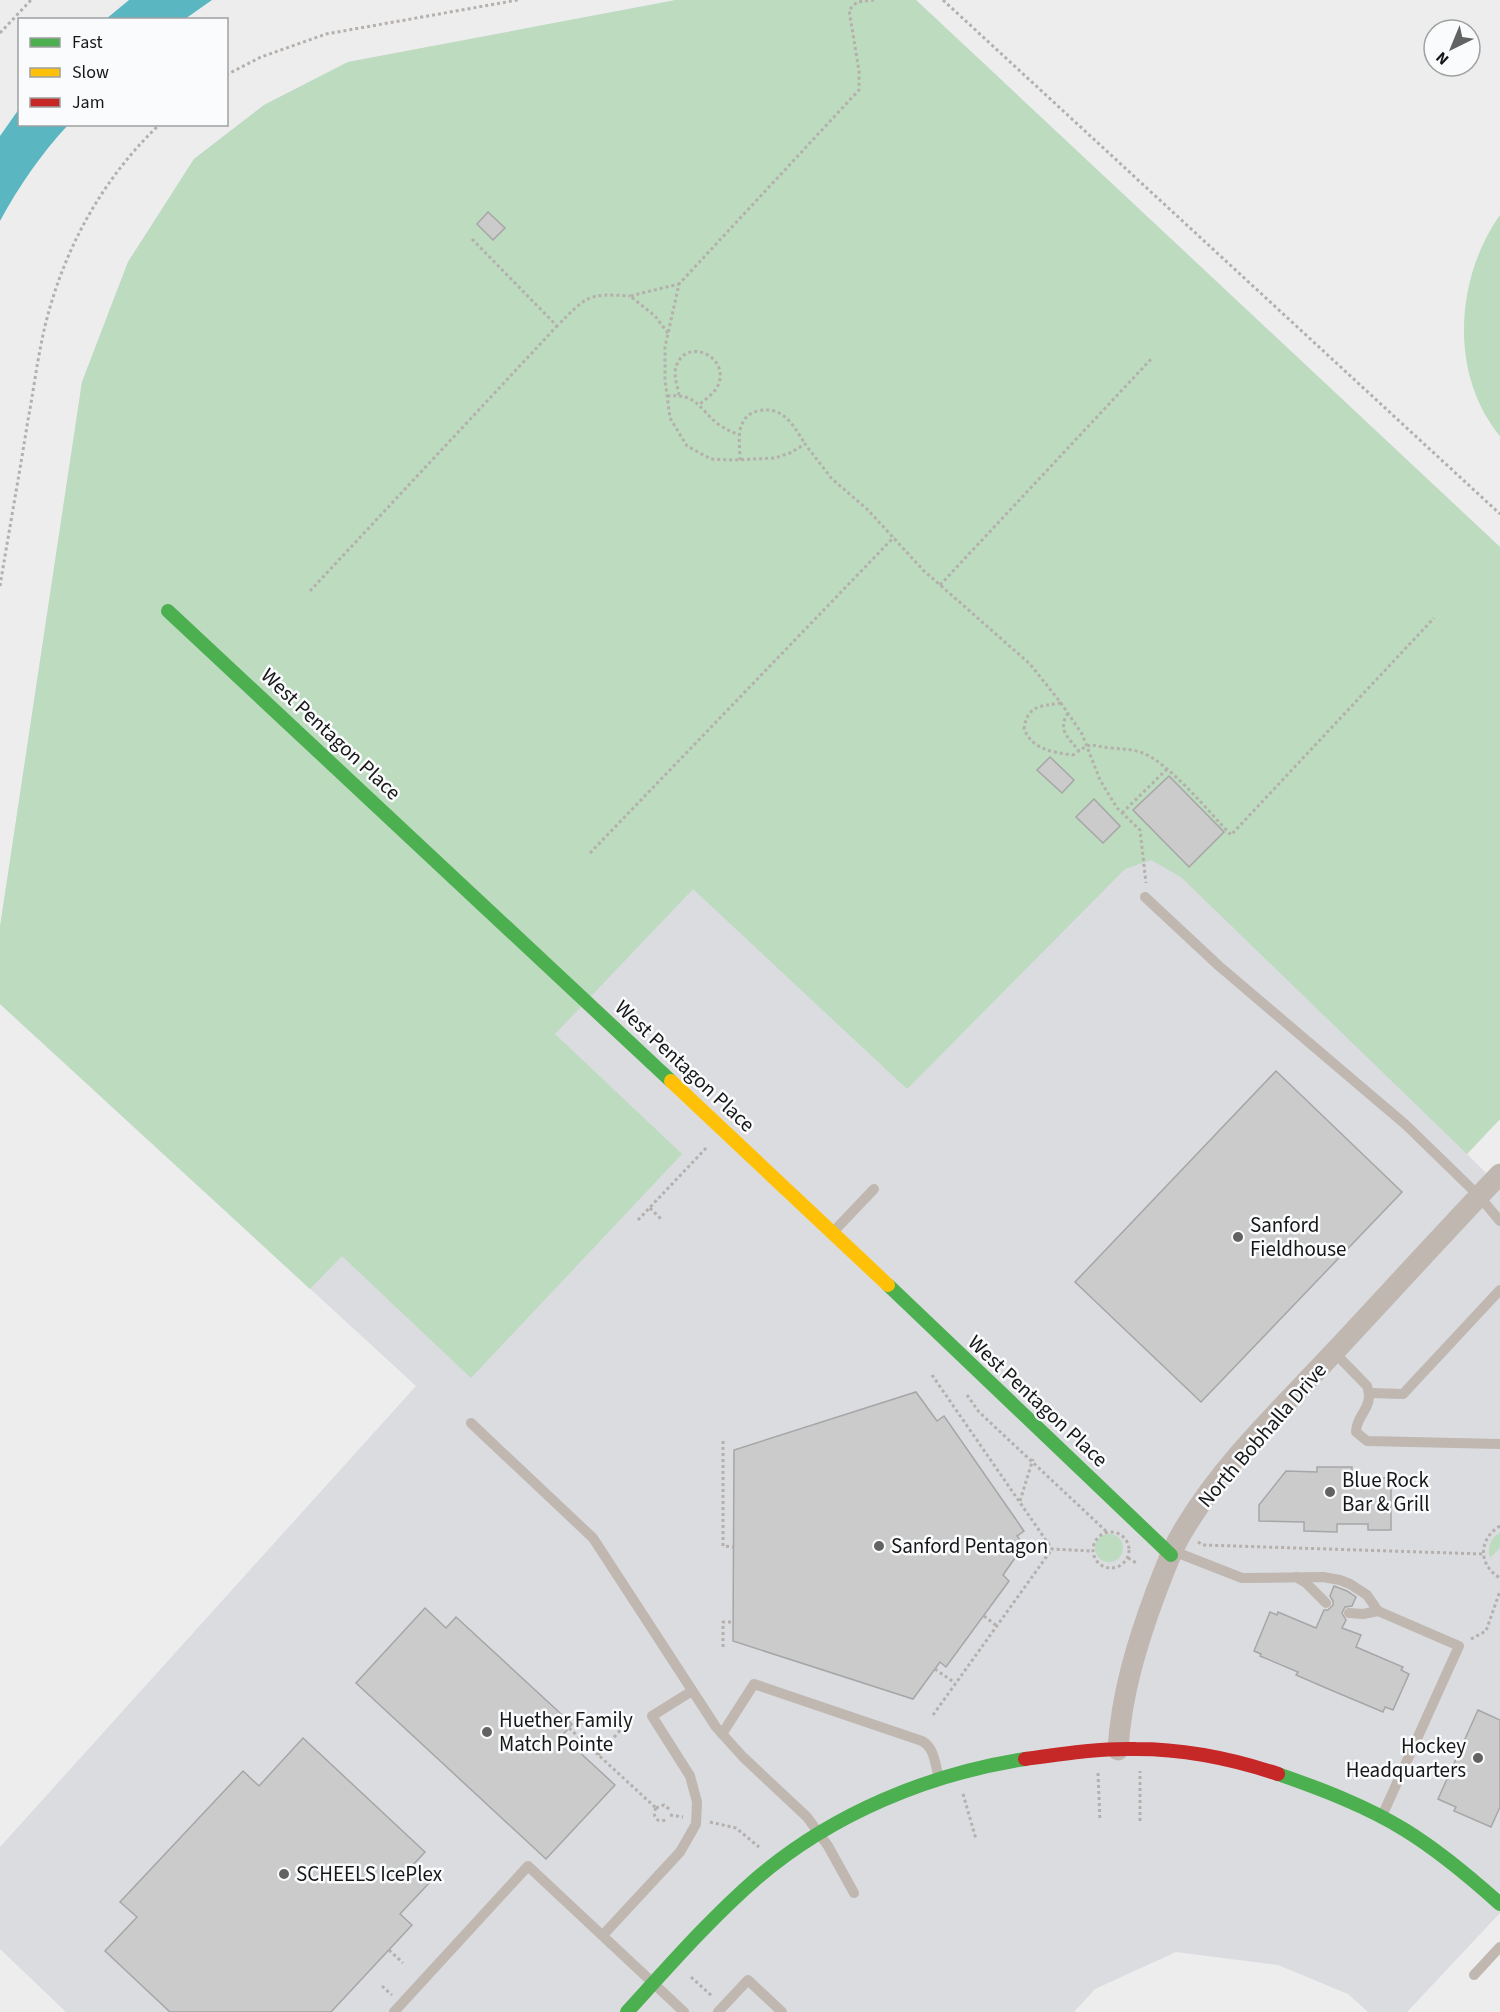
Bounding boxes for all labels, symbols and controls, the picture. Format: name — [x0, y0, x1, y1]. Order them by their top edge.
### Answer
legend — [18, 18, 228, 126]
north arrow — [1422, 18, 1482, 78]
text: Fast — [72, 30, 103, 55]
text: N — [1431, 47, 1454, 70]
text: Slow — [72, 60, 109, 85]
text: Jam — [72, 90, 105, 115]
street label: West Pentagon Place — [254, 661, 408, 807]
street label: West Pentagon Place — [608, 993, 762, 1139]
place label: Sanford Fieldhouse — [1250, 1210, 1346, 1264]
marker: Sanford Fieldhouse — [1231, 1230, 1245, 1244]
street label: West Pentagon Place — [961, 1328, 1115, 1474]
street label: North Bobhalla Drive — [1191, 1356, 1333, 1514]
place label: Blue Rock Bar & Grill — [1342, 1465, 1430, 1519]
marker: Blue Rock Bar & Grill — [1323, 1485, 1337, 1499]
place label: Sanford Pentagon — [891, 1531, 1048, 1561]
marker: Sanford Pentagon — [872, 1539, 886, 1553]
place label: Huether Family Match Pointe — [499, 1705, 633, 1759]
marker: Huether Family Match Pointe — [480, 1725, 494, 1739]
place label: Hockey Headquarters — [1346, 1731, 1466, 1785]
marker: Hockey Headquarters — [1471, 1751, 1485, 1765]
place label: SCHEELS IcePlex — [296, 1859, 443, 1889]
marker: SCHEELS IcePlex — [277, 1867, 291, 1881]

